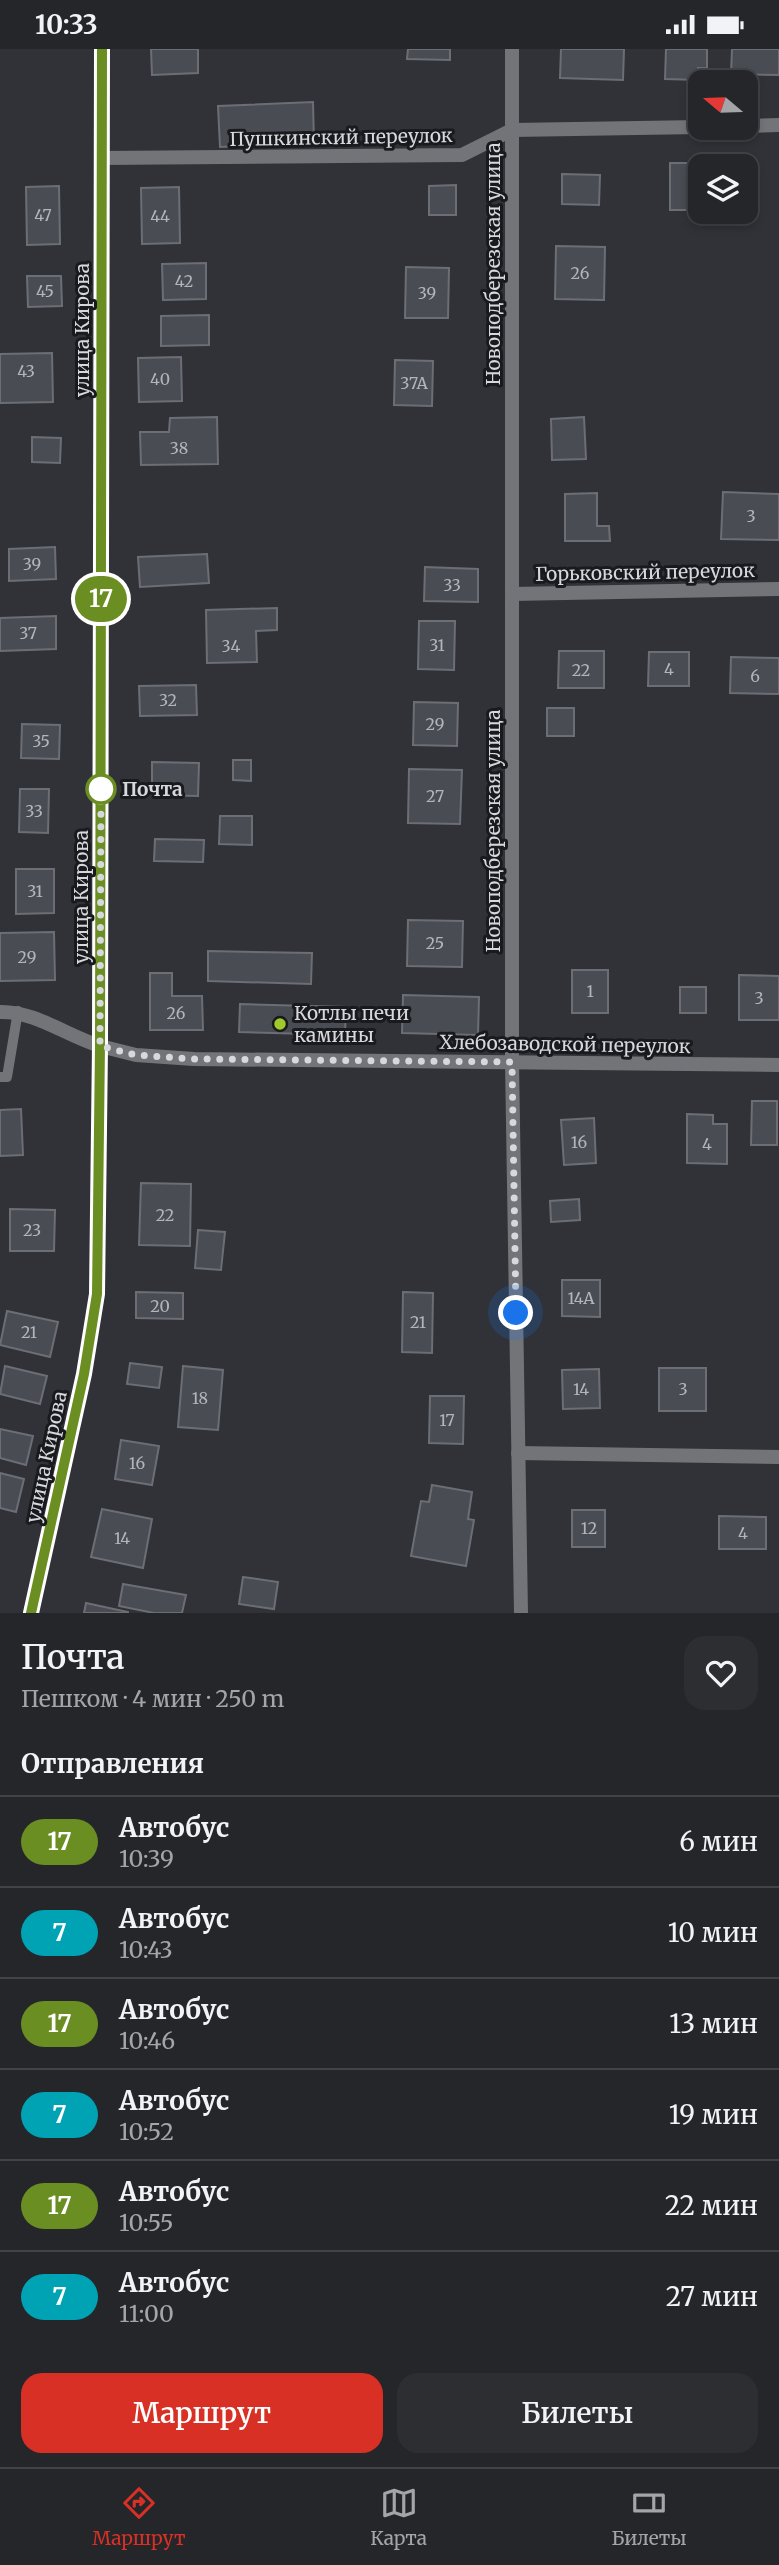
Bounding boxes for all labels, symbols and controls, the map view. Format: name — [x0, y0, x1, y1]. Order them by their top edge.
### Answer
text: 10:33 — [35, 8, 98, 41]
north arrow — [688, 70, 758, 140]
map controls — [688, 70, 758, 224]
street label: Пушкинский переулок — [229, 123, 453, 151]
street label: Новоподберезская улица — [481, 143, 505, 385]
button: layers — [688, 154, 758, 224]
house number: 47 — [34, 205, 52, 225]
house number: 44 — [150, 206, 170, 226]
street label: улица Кирова — [70, 263, 94, 397]
house number: 26 — [571, 263, 590, 283]
house number: 42 — [175, 271, 193, 291]
house number: 45 — [36, 281, 54, 301]
house number: 39 — [418, 283, 436, 303]
house number: 43 — [17, 361, 35, 381]
house number: 40 — [150, 369, 170, 389]
house number: 37А — [400, 373, 428, 393]
house number: 38 — [170, 438, 188, 458]
house number: 3 — [746, 506, 756, 526]
house number: 39 — [23, 554, 41, 574]
street label: Горьковский переулок — [535, 558, 755, 586]
house number: 33 — [443, 575, 461, 595]
line badge: 17 — [70, 576, 132, 622]
text: 17 — [89, 583, 113, 614]
house number: 37 — [19, 623, 37, 643]
house number: 31 — [429, 635, 445, 655]
house number: 34 — [222, 636, 241, 656]
house number: 4 — [664, 659, 674, 679]
house number: 22 — [572, 660, 590, 680]
house number: 6 — [750, 666, 760, 686]
house number: 32 — [159, 690, 177, 710]
street label: Новоподберезская улица — [481, 710, 505, 952]
house number: 29 — [426, 714, 444, 734]
house number: 35 — [32, 731, 50, 751]
marker: Почта — [86, 774, 116, 804]
place label: Почта — [122, 777, 183, 801]
house number: 27 — [426, 786, 444, 806]
house number: 33 — [25, 801, 43, 821]
street label: улица Кирова — [69, 830, 93, 964]
house number: 31 — [27, 881, 43, 901]
house number: 25 — [426, 933, 444, 953]
house number: 29 — [18, 947, 36, 967]
house number: 1 — [586, 981, 594, 1001]
house number: 3 — [754, 988, 764, 1008]
place label: Котлы печи камины — [294, 1001, 409, 1047]
house number: 26 — [167, 1003, 186, 1023]
marker: Котлы печи камины — [272, 1016, 288, 1032]
street label: Хлебозаводской переулок — [439, 1030, 691, 1058]
house number: 16 — [571, 1132, 587, 1152]
house number: 4 — [702, 1134, 712, 1154]
house number: 22 — [156, 1205, 174, 1225]
house number: 23 — [23, 1220, 41, 1240]
house number: 14А — [567, 1288, 595, 1308]
your location — [498, 1295, 533, 1330]
house number: 20 — [150, 1296, 170, 1316]
house number: 21 — [410, 1312, 426, 1332]
house number: 21 — [21, 1322, 37, 1342]
house number: 14 — [573, 1379, 589, 1399]
house number: 3 — [678, 1379, 688, 1399]
house number: 18 — [192, 1388, 208, 1408]
street label: улица Кирова — [20, 1389, 72, 1525]
house number: 17 — [439, 1410, 455, 1430]
house number: 16 — [129, 1453, 145, 1473]
house number: 12 — [581, 1518, 597, 1538]
house number: 4 — [738, 1523, 748, 1543]
house number: 14 — [114, 1528, 130, 1548]
button: heart — [684, 1636, 758, 1710]
text: Почта — [21, 1637, 125, 1678]
text: Пешком · 4 мин · 250 m — [21, 1684, 284, 1713]
text: Отправления — [21, 1747, 204, 1780]
text: Автобус — [119, 1811, 229, 1844]
text: 6 мин — [679, 1825, 758, 1858]
text: 17 — [47, 1826, 72, 1857]
text: 10:39 — [119, 1844, 174, 1873]
text: Автобус — [119, 1902, 229, 1935]
text: 10 мин — [668, 1916, 758, 1949]
text: 7 — [52, 1917, 67, 1948]
text: 10:43 — [119, 1935, 173, 1964]
text: Автобус — [119, 1993, 229, 2026]
text: 13 мин — [669, 2007, 758, 2040]
text: 17 — [47, 2008, 72, 2039]
text: 10:46 — [119, 2026, 175, 2055]
text: Автобус — [119, 2084, 229, 2117]
text: 19 мин — [669, 2098, 758, 2131]
text: 7 — [52, 2099, 67, 2130]
text: 10:52 — [119, 2117, 174, 2146]
text: Автобус — [119, 2175, 229, 2208]
text: 22 мин — [665, 2189, 758, 2222]
text: 17 — [47, 2190, 72, 2221]
text: 10:55 — [119, 2208, 173, 2237]
text: Автобус — [119, 2266, 229, 2299]
text: 27 мин — [666, 2280, 758, 2313]
text: 7 — [52, 2281, 67, 2312]
text: 11:00 — [119, 2299, 174, 2328]
button: Маршрут — [21, 2373, 383, 2453]
button: Билеты — [397, 2373, 758, 2453]
tab: Маршрут — [92, 2484, 186, 2550]
tab: Карта — [370, 2484, 427, 2550]
tab: Билеты — [612, 2484, 687, 2550]

